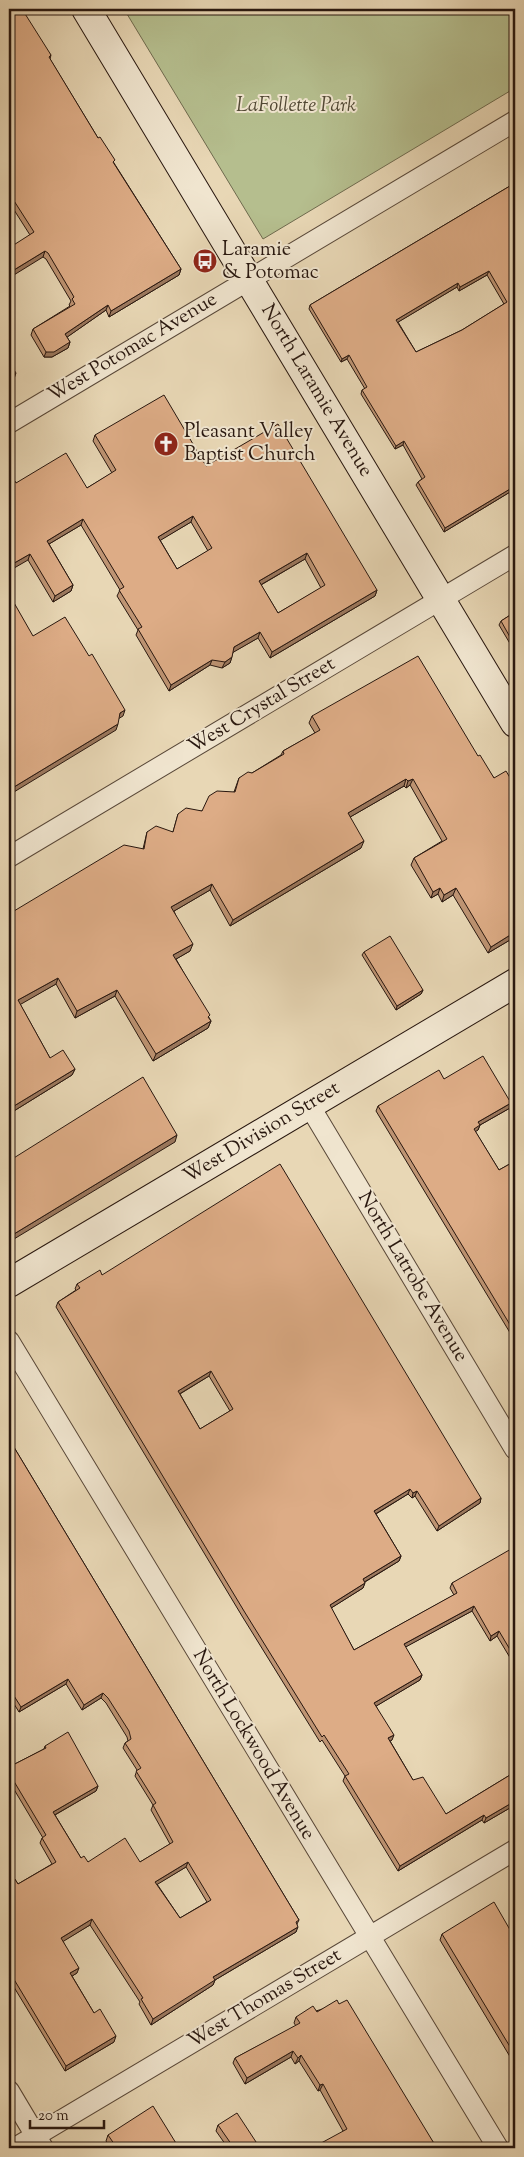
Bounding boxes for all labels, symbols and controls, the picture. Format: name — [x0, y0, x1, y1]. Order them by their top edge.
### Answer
park label: LaFollette Park — [236, 92, 356, 121]
place label: Laramie & Potomac — [222, 236, 319, 288]
bus stop icon: Laramie & Potomac — [192, 248, 218, 274]
street label: West Potomac Avenue — [43, 286, 223, 410]
street label: North Laramie Avenue — [253, 299, 379, 483]
place label: Pleasant Valley Baptist Church — [184, 418, 316, 470]
church icon: Pleasant Valley Baptist Church — [153, 431, 179, 457]
street label: West Crystal Street — [183, 650, 341, 761]
street label: West Division Street — [178, 1075, 346, 1191]
street label: North Latrobe Avenue — [349, 1186, 475, 1368]
street label: North Lockwood Avenue — [184, 1644, 322, 1846]
street label: West Thomas Street — [183, 1942, 347, 2056]
scale bar — [30, 2097, 104, 2129]
text: 20 m — [38, 2106, 69, 2127]

